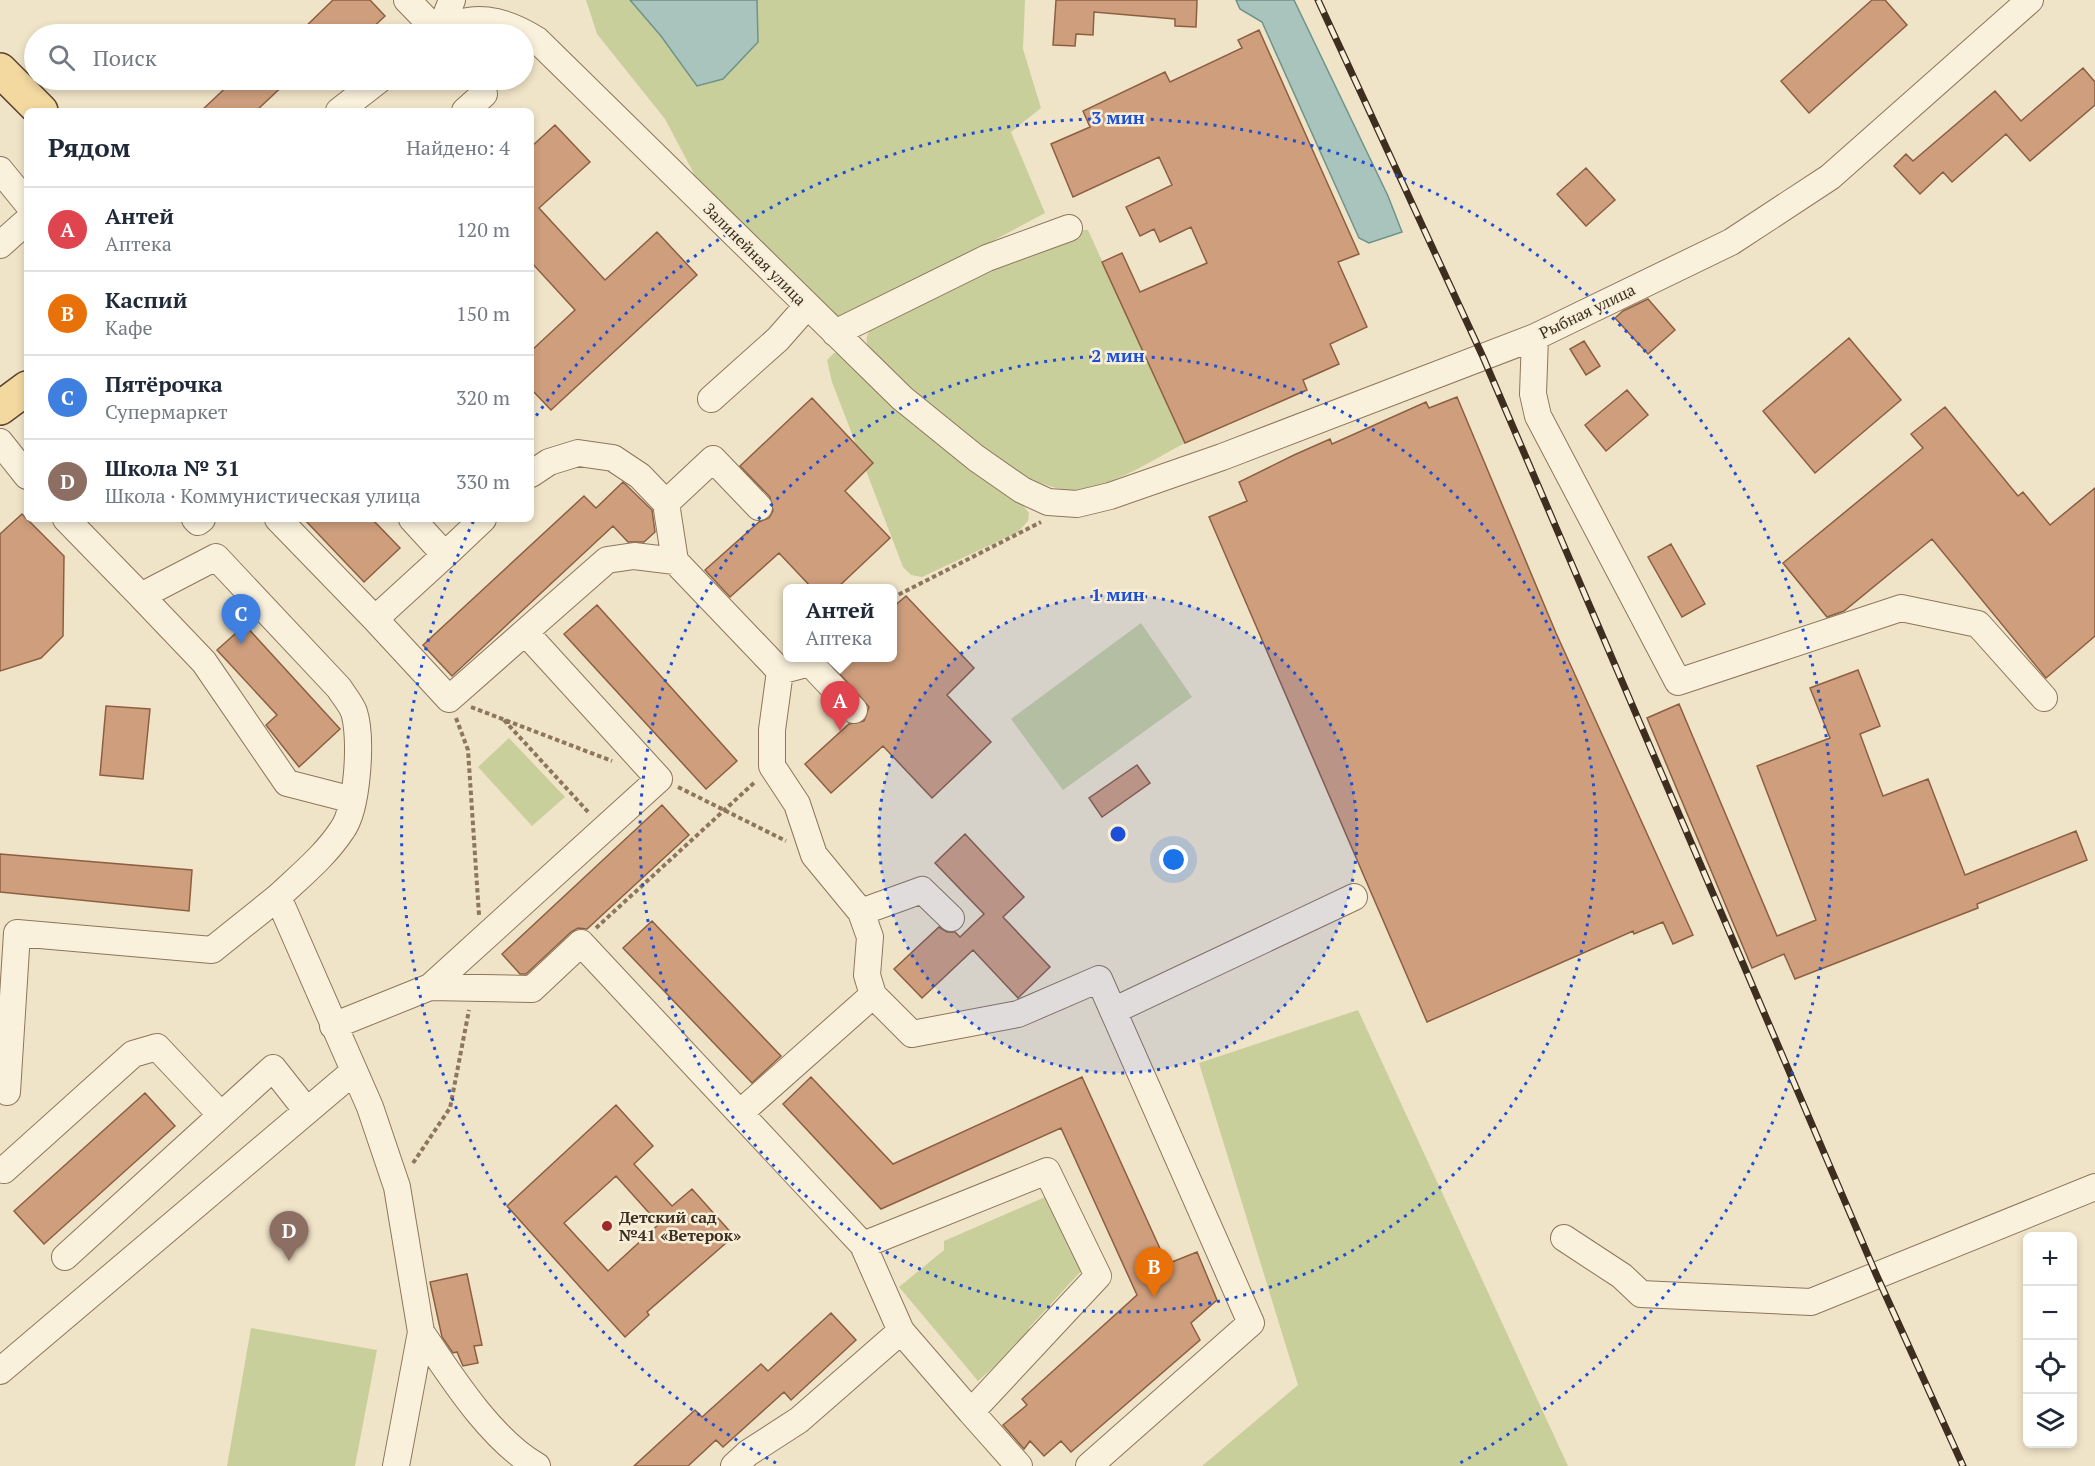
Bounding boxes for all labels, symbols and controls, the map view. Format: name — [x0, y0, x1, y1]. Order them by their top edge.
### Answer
search box — [24, 24, 534, 90]
icon: search — [45, 41, 78, 74]
text: Поиск — [93, 43, 157, 72]
text: 3 мин — [1091, 105, 1145, 129]
text: Рядом — [48, 130, 131, 164]
text: Найдено: 4 — [406, 134, 510, 161]
street label: Залинейная улица — [699, 198, 811, 310]
text: Антей — [105, 201, 174, 230]
text: A — [60, 216, 75, 243]
text: 120 m — [456, 216, 510, 243]
text: Аптека — [105, 230, 172, 257]
street label: Рыбная улица — [1535, 278, 1639, 344]
text: Каспий — [105, 285, 187, 314]
text: B — [61, 300, 74, 327]
text: 150 m — [456, 300, 510, 327]
text: Кафе — [105, 314, 153, 341]
text: 2 мин — [1091, 343, 1145, 367]
text: Пятёрочка — [105, 369, 223, 398]
text: C — [61, 384, 74, 411]
text: 320 m — [456, 384, 510, 411]
text: Супермаркет — [105, 398, 228, 425]
text: Школа № 31 — [105, 453, 240, 482]
text: D — [60, 468, 75, 495]
text: 330 m — [456, 468, 510, 495]
text: Школа · Коммунистическая улица — [105, 482, 421, 509]
text: 1 мин — [1091, 582, 1145, 606]
popup — [783, 584, 897, 662]
pin: C — [222, 594, 260, 644]
text: Антей — [806, 595, 874, 624]
text: Аптека — [806, 624, 872, 651]
pin: A — [820, 682, 860, 731]
centre of rings — [1108, 824, 1128, 844]
your location — [1159, 845, 1188, 874]
place label: Детский сад №41 «Ветерок» — [619, 1206, 741, 1246]
pin: D — [270, 1212, 308, 1261]
marker: Детский сад №41 «Ветерок» — [600, 1219, 614, 1233]
map controls — [2023, 1232, 2077, 1448]
button: + — [2023, 1232, 2077, 1286]
pin: B — [1134, 1248, 1174, 1297]
button: − — [2023, 1286, 2077, 1340]
button: locate — [2023, 1340, 2077, 1394]
button: layers — [2023, 1394, 2077, 1448]

